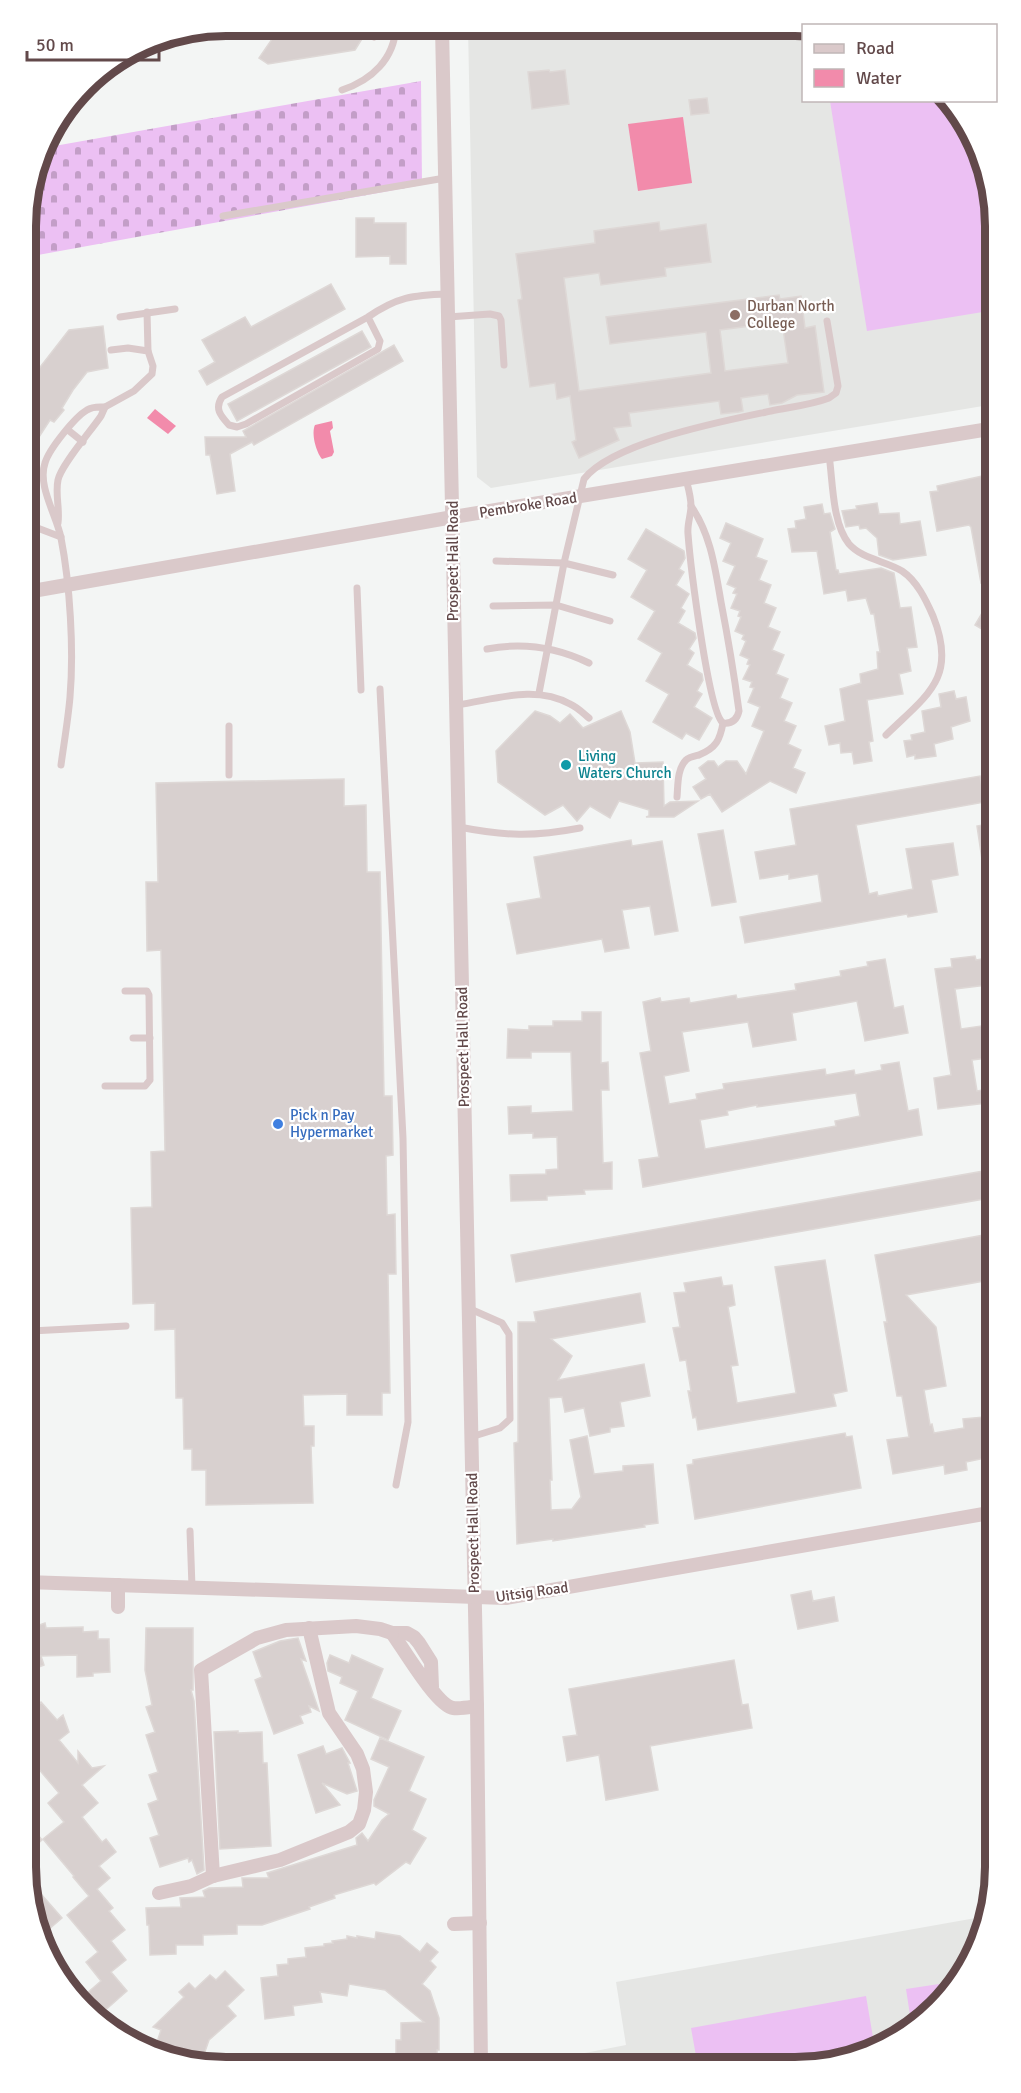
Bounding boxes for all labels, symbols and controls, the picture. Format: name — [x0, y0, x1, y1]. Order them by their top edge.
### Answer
scale bar — [27, 24, 159, 62]
legend — [802, 24, 997, 102]
text: 50 m — [36, 34, 74, 56]
text: Road — [856, 37, 895, 59]
text: Water — [856, 67, 902, 89]
place label: Durban North College — [747, 297, 835, 332]
marker: Durban North College — [728, 308, 742, 322]
street label: Pembroke Road — [478, 488, 578, 522]
street label: Prospect Hall Road — [444, 501, 462, 621]
place label: Living Waters Church — [578, 747, 672, 782]
marker: Living Waters Church — [559, 758, 573, 772]
street label: Prospect Hall Road — [453, 986, 473, 1108]
place label: Pick n Pay Hypermarket — [290, 1106, 373, 1141]
marker: Pick n Pay Hypermarket — [271, 1117, 285, 1131]
street label: Prospect Hall Road — [463, 1472, 483, 1594]
street label: Uitsig Road — [494, 1578, 570, 1606]

